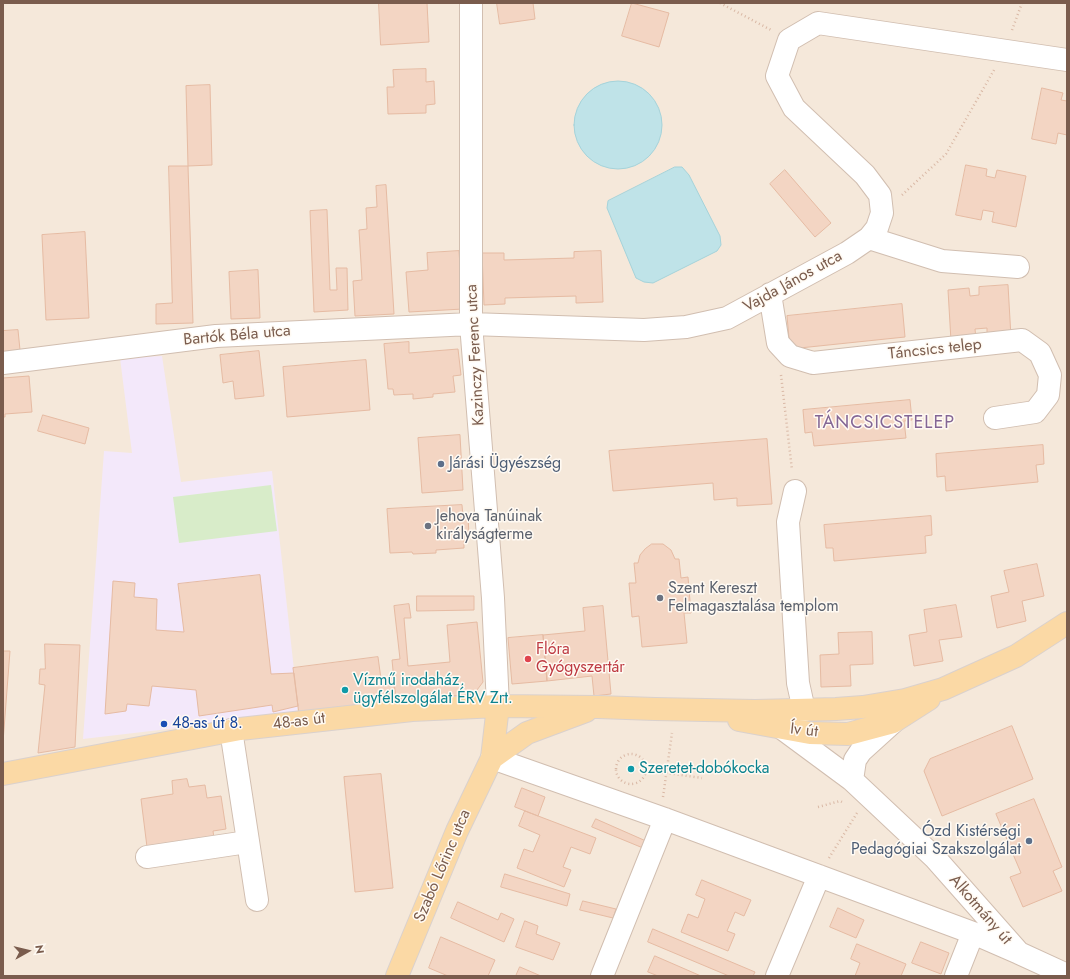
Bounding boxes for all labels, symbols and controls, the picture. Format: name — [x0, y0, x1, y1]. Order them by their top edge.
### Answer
street label: Vajda János utca — [740, 247, 846, 317]
street label: Kazinczy Ferenc utca — [463, 284, 489, 426]
street label: Bartók Béla utca — [183, 322, 291, 350]
street label: Táncsics telep — [887, 336, 983, 364]
district label: TÁNCSICSTELEP — [815, 413, 955, 435]
place label: Járási Ügyészség — [449, 454, 561, 474]
marker: Járási Ügyészség — [436, 459, 446, 469]
place label: Jehova Tanúinak királyságterme — [436, 507, 542, 545]
marker: Jehova Tanúinak királyságterme — [423, 521, 433, 531]
place label: Szent Kereszt Felmagasztalása templom — [668, 579, 839, 617]
marker: Szent Kereszt Felmagasztalása templom — [655, 593, 665, 603]
place label: Flóra Gyógyszertár — [536, 640, 625, 678]
marker: Flóra Gyógyszertár — [523, 654, 533, 664]
place label: Vízmű irodaház, ügyfélszolgálat ÉRV Zrt. — [353, 671, 513, 709]
marker: Vízmű irodaház, ügyfélszolgálat ÉRV Zrt. — [340, 685, 350, 695]
street label: 48-as út — [272, 709, 326, 735]
place label: 48-as út 8. — [172, 714, 243, 734]
marker: 48-as út 8. — [159, 719, 169, 729]
street label: Ív út — [789, 720, 819, 742]
place label: Szeretet-dobókocka — [639, 759, 770, 779]
marker: Szeretet-dobókocka — [626, 764, 636, 774]
street label: Szabó Lőrinc utca — [411, 807, 475, 925]
place label: Ózd Kistérségi Pedagógiai Szakszolgálat — [851, 822, 1021, 860]
marker: Ózd Kistérségi Pedagógiai Szakszolgálat — [1024, 836, 1034, 846]
street label: Alkotmány út — [944, 871, 1016, 949]
north arrow — [8, 931, 48, 971]
text: N — [31, 944, 48, 955]

